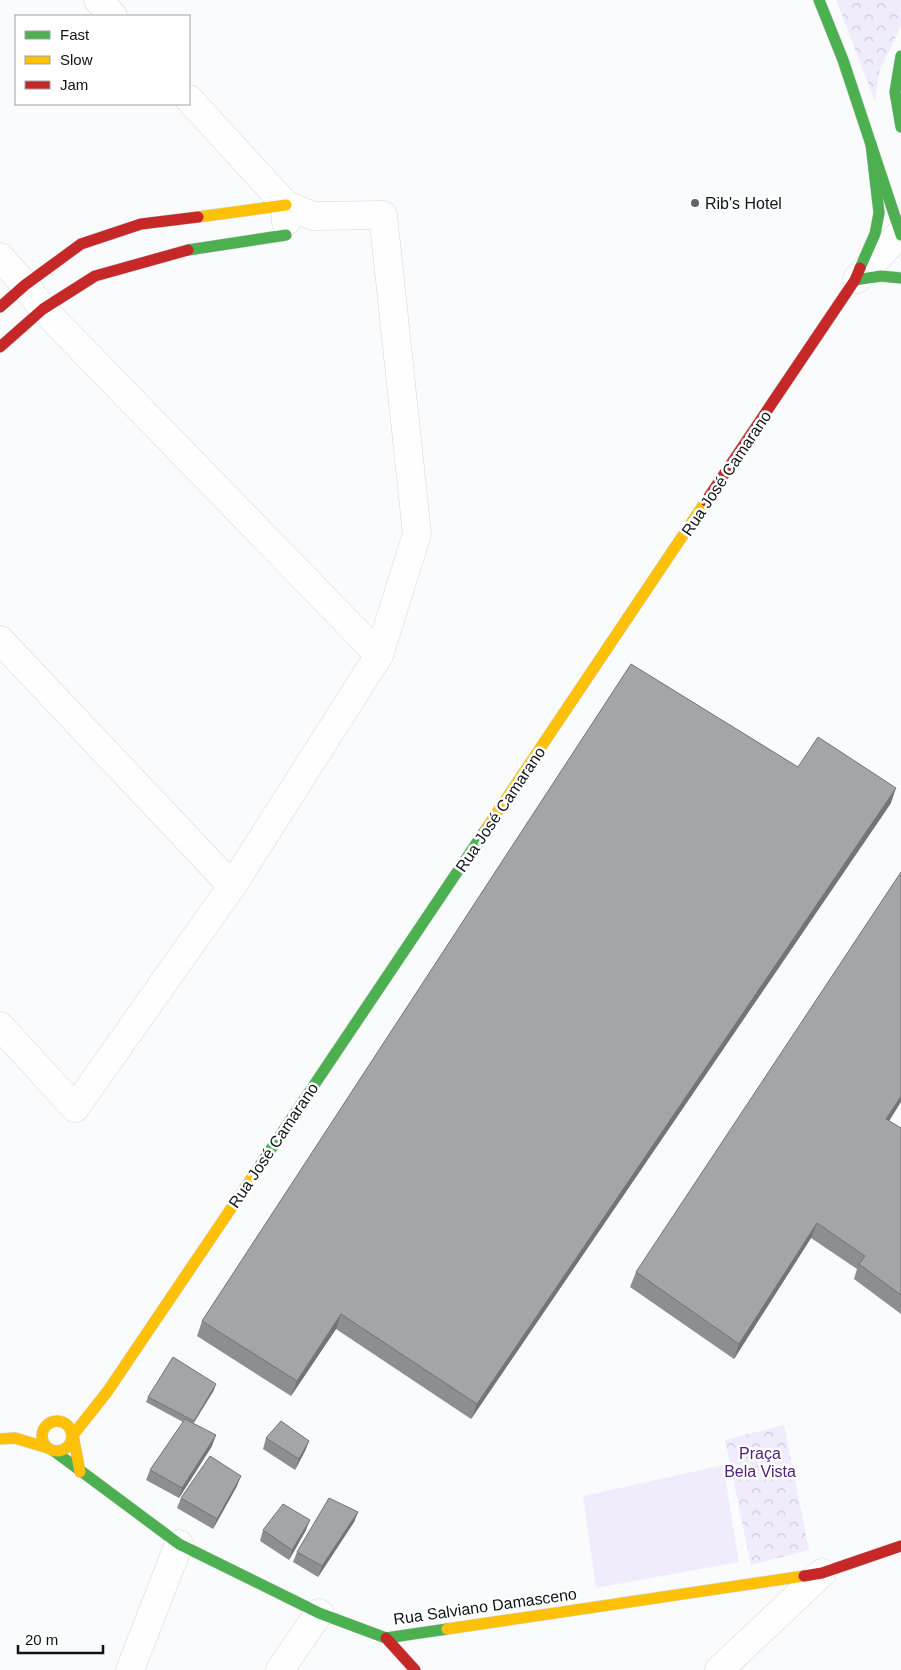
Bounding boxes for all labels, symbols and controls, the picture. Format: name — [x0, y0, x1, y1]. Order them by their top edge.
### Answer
legend — [15, 15, 190, 105]
text: Fast — [60, 26, 90, 43]
text: Slow — [60, 51, 93, 68]
text: Jam — [60, 76, 88, 93]
place label: Rib's Hotel — [705, 195, 782, 212]
marker: Rib's Hotel — [689, 197, 701, 209]
street label: Rua José Camarano — [678, 408, 775, 539]
street label: Rua José Camarano — [452, 744, 549, 875]
street label: Rua José Camarano — [225, 1080, 322, 1211]
park label: Praça Bela Vista — [724, 1445, 796, 1480]
street label: Rua Salviano Damasceno — [392, 1585, 578, 1628]
scale bar — [18, 1622, 102, 1654]
text: 20 m — [25, 1631, 58, 1648]

